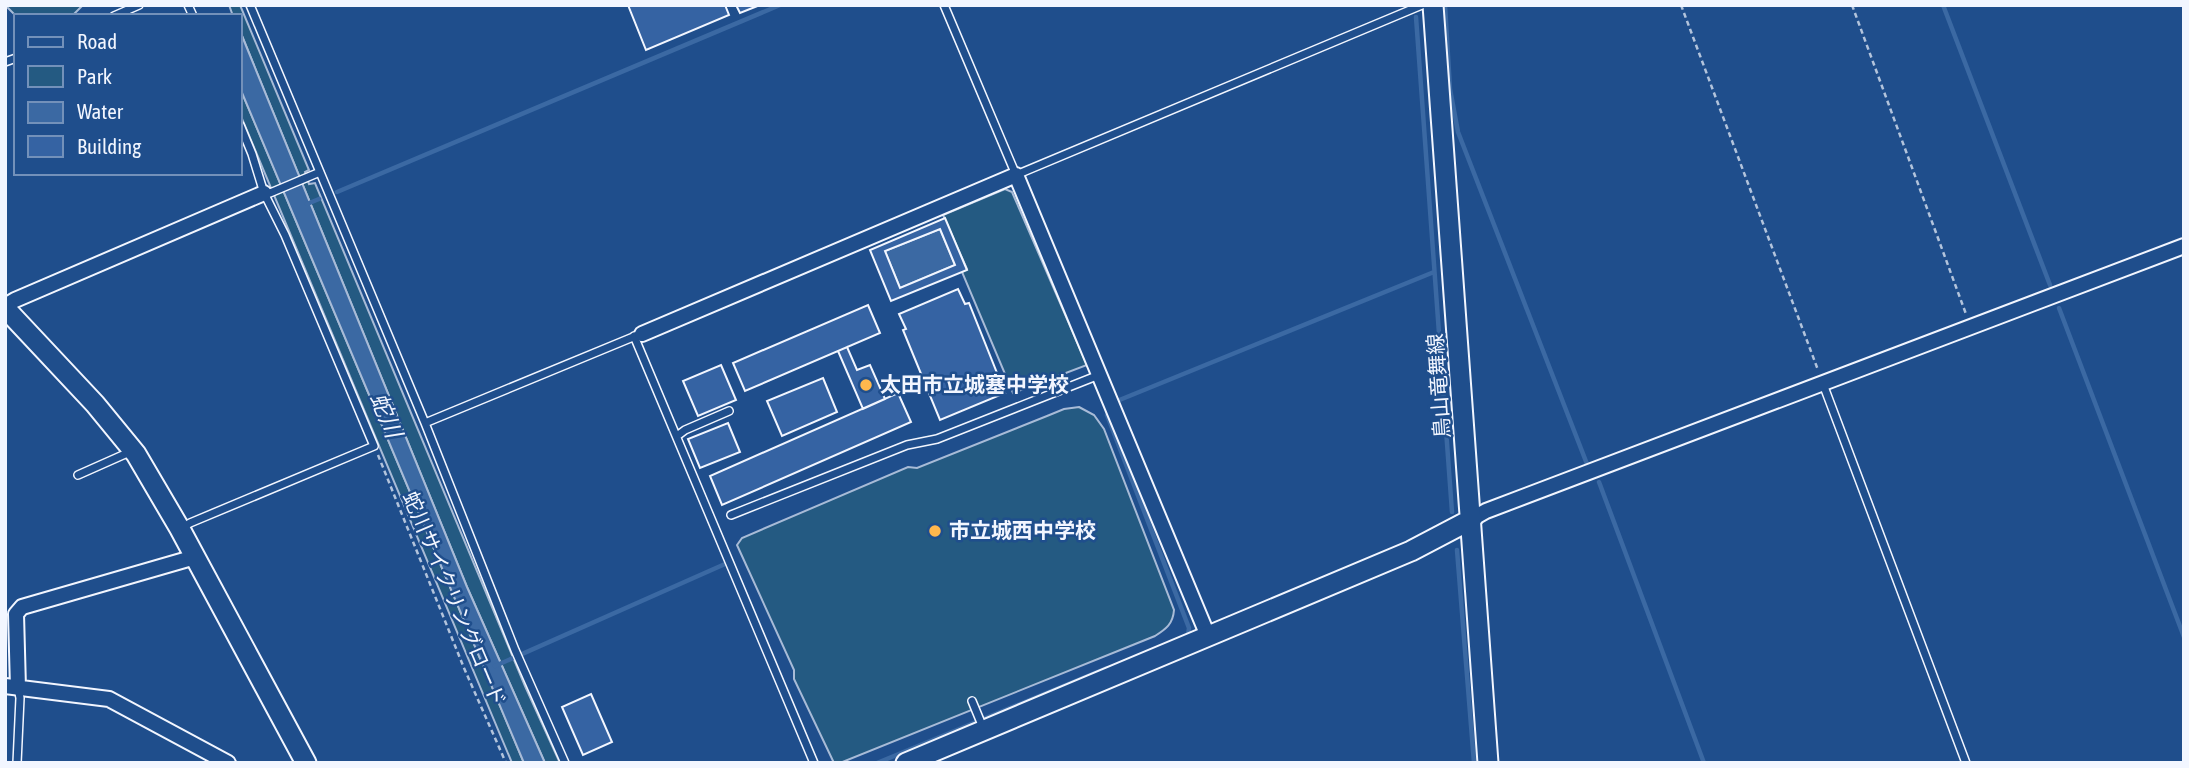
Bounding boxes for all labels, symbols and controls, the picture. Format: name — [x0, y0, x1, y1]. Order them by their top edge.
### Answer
legend — [14, 14, 242, 175]
text: Road — [77, 29, 117, 53]
text: Park — [77, 64, 112, 88]
text: Water — [77, 99, 124, 123]
text: Building — [77, 134, 141, 158]
street label: 鳥山竜舞線 — [1422, 333, 1454, 439]
place label: 太田市立城塞中学校 — [880, 372, 1069, 396]
marker: 太田市立城塞中学校 — [858, 377, 874, 393]
water label: 蛇川 — [365, 389, 408, 444]
street label: 蛇川サイクリングロード — [399, 488, 511, 709]
place label: 市立城西中学校 — [949, 518, 1096, 542]
marker: 市立城西中学校 — [927, 523, 943, 539]

